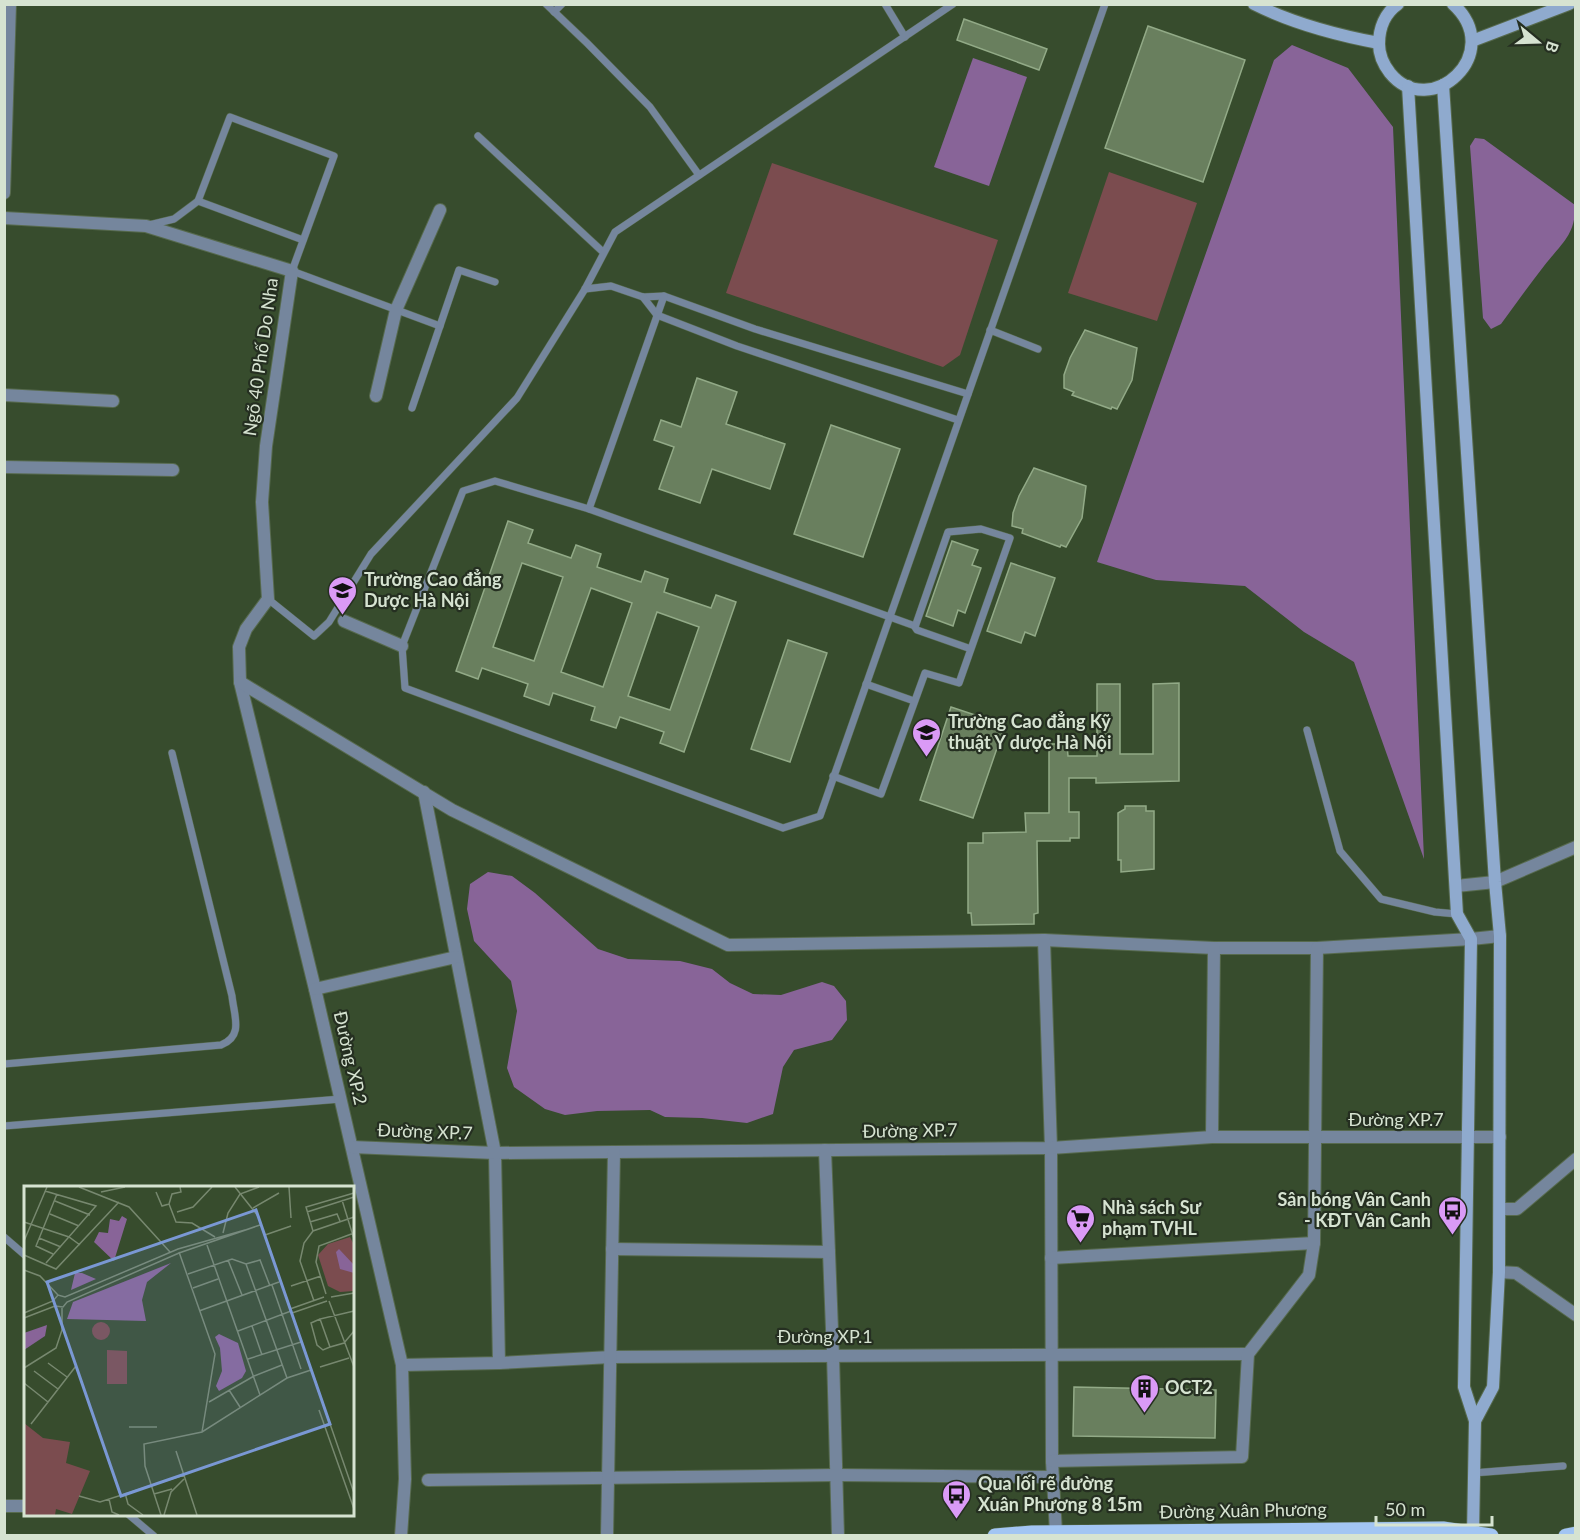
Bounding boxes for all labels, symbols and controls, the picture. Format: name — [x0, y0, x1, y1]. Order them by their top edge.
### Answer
north arrow — [1508, 12, 1568, 72]
text: B — [1542, 39, 1563, 55]
street label: Ngõ 40 Phố Do Nha — [238, 276, 282, 437]
place label: Trường Cao đẳng Dược Hà Nội — [364, 568, 502, 611]
school or university icon: Trường Cao đẳng Dược Hà Nội — [327, 574, 359, 616]
place label: Trường Cao đẳng Kỹ thuật Y dược Hà Nội — [948, 710, 1112, 753]
school or university icon: Trường Cao đẳng Kỹ thuật Y dược Hà Nội — [911, 716, 943, 758]
street label: Đường XP.2 — [330, 1009, 372, 1107]
street label: Đường XP.7 — [1348, 1108, 1444, 1130]
street label: Đường XP.7 — [377, 1118, 473, 1144]
street label: Đường XP.7 — [862, 1118, 958, 1142]
inset map — [24, 1186, 354, 1516]
place label: Sân bóng Vân Canh - KĐT Vân Canh — [1278, 1188, 1431, 1231]
bus stop icon: Sân bóng Vân Canh - KĐT Vân Canh — [1436, 1194, 1468, 1236]
place label: Nhà sách Sư phạm TVHL — [1102, 1196, 1202, 1239]
supermarket icon: Nhà sách Sư phạm TVHL — [1065, 1202, 1097, 1244]
street label: Đường XP.1 — [777, 1325, 873, 1347]
building icon: OCT2 — [1128, 1372, 1160, 1414]
place label: OCT2 — [1165, 1376, 1213, 1398]
place label: Qua lối rẽ đường Xuân Phương 8 15m — [978, 1472, 1142, 1515]
bus stop icon: Qua lối rẽ đường Xuân Phương 8 15m — [941, 1478, 973, 1520]
scale bar — [1376, 1489, 1492, 1527]
street label: Đường Xuân Phương — [1159, 1498, 1327, 1522]
text: 50 m — [1385, 1498, 1425, 1520]

